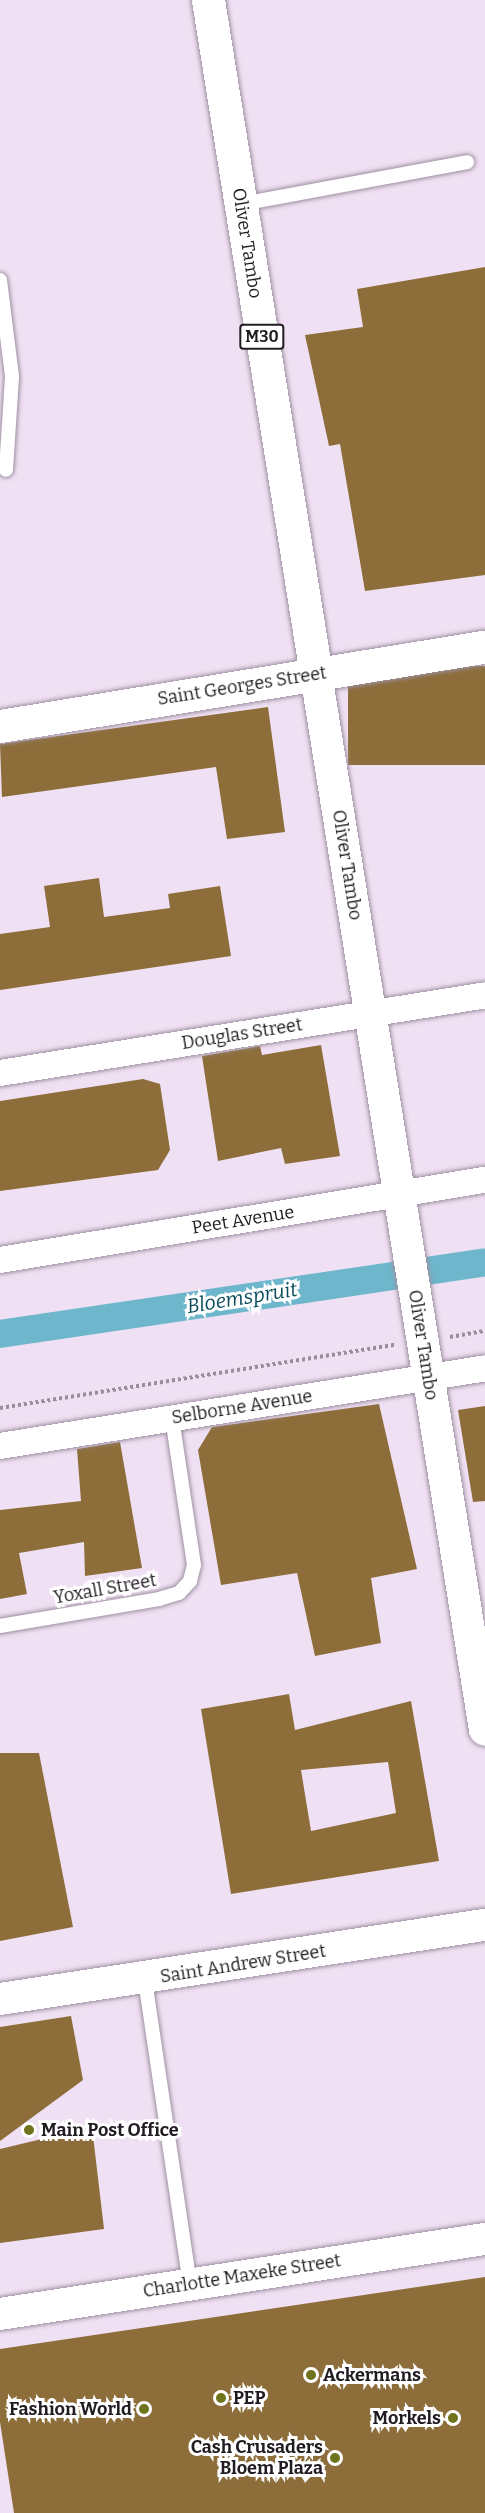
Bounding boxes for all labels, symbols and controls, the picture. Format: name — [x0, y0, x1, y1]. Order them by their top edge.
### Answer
street label: Oliver Tambo — [228, 186, 266, 300]
road number: M30 — [238, 324, 286, 350]
street label: Saint Georges Street — [156, 662, 328, 710]
street label: Oliver Tambo — [328, 808, 366, 922]
street label: Douglas Street — [180, 1014, 304, 1054]
street label: Peet Avenue — [190, 1201, 296, 1239]
water label: Bloemspruit — [185, 1277, 299, 1319]
street label: Oliver Tambo — [404, 1288, 442, 1402]
street label: Selborne Avenue — [170, 1385, 314, 1429]
street label: Yoxall Street — [52, 1569, 158, 1609]
street label: Saint Andrew Street — [159, 1940, 327, 1988]
place label: Main Post Office — [41, 2119, 179, 2141]
marker: Main Post Office — [22, 2123, 36, 2137]
street label: Charlotte Maxeke Street — [141, 2250, 343, 2302]
place label: Ackermans — [323, 2364, 421, 2386]
marker: Ackermans — [304, 2368, 318, 2382]
place label: PEP — [233, 2387, 266, 2409]
marker: PEP — [214, 2391, 228, 2405]
place label: Fashion World — [9, 2398, 132, 2420]
marker: Fashion World — [137, 2402, 151, 2416]
place label: Morkels — [372, 2407, 441, 2429]
marker: Morkels — [446, 2411, 460, 2425]
place label: Cash Crusaders Bloem Plaza — [191, 2437, 323, 2480]
marker: Cash Crusaders Bloem Plaza — [328, 2451, 342, 2465]

